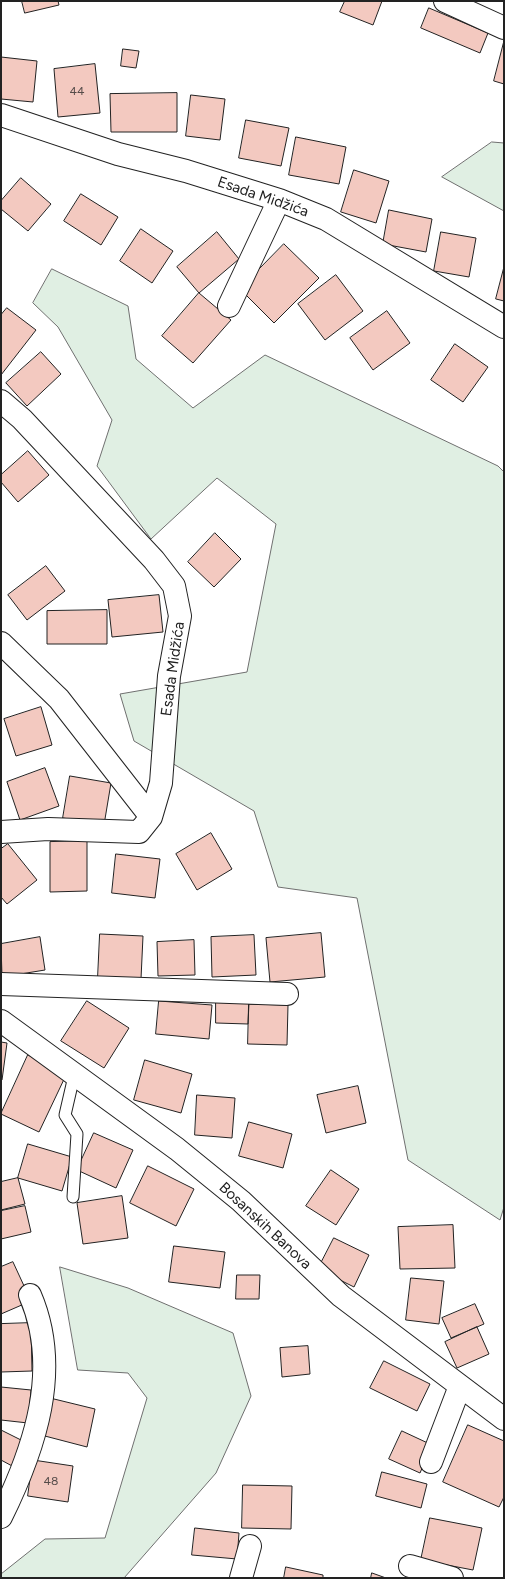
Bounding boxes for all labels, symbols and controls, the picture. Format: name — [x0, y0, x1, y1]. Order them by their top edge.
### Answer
house number: 44 — [70, 84, 84, 98]
street label: Esada Midžića — [215, 173, 311, 221]
street label: Esada Midžića — [157, 621, 189, 717]
street label: Bosanskih Banova — [215, 1179, 315, 1273]
house number: 48 — [44, 1474, 58, 1488]

